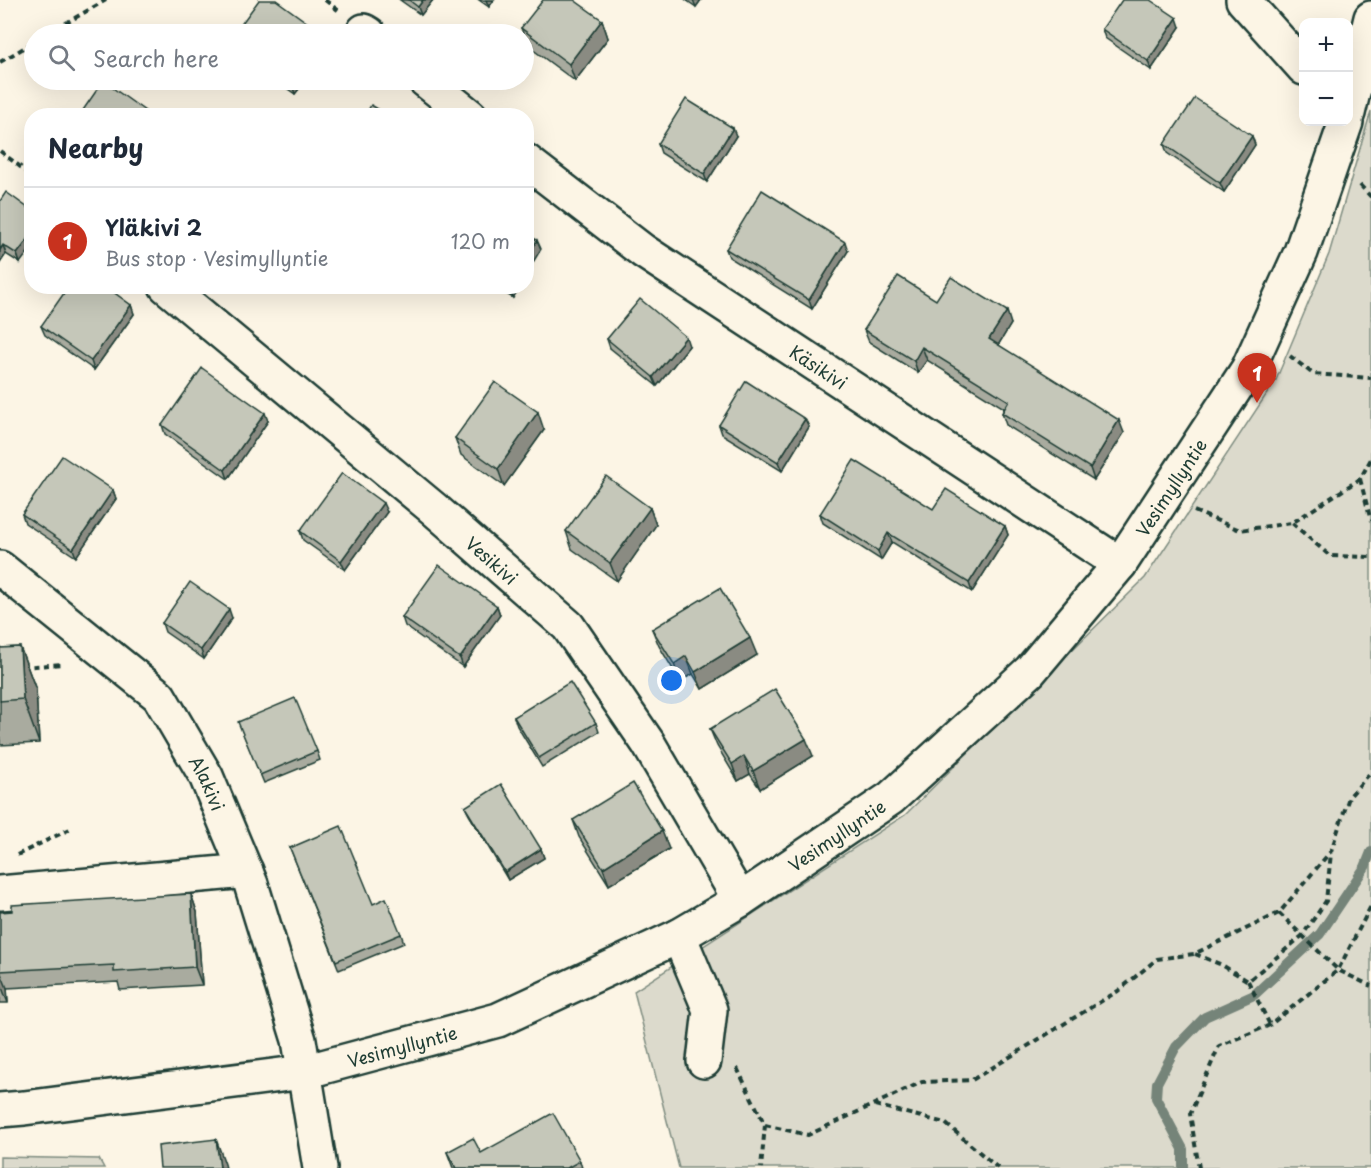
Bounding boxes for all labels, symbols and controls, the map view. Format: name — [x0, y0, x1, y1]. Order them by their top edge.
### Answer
map controls — [1299, 18, 1353, 126]
button: + — [1299, 18, 1353, 72]
search box — [24, 24, 534, 90]
icon: search — [45, 41, 78, 74]
text: Search here — [93, 41, 219, 74]
button: − — [1299, 72, 1353, 126]
text: Nearby — [48, 128, 143, 167]
text: Yläkivi 2 — [105, 210, 202, 243]
text: 1 — [63, 226, 72, 256]
text: 120 m — [451, 226, 510, 256]
text: Bus stop · Vesimyllyntie — [105, 243, 328, 273]
street label: Käsikivi — [785, 338, 853, 395]
pin: 1 — [1238, 354, 1276, 403]
street label: Vesimyllyntie — [1128, 433, 1213, 541]
street label: Vesikivi — [460, 529, 524, 590]
your location — [657, 666, 686, 695]
street label: Alakivi — [183, 750, 232, 815]
street label: Vesimyllyntie — [782, 792, 891, 878]
street label: Vesimyllyntie — [344, 1018, 460, 1073]

